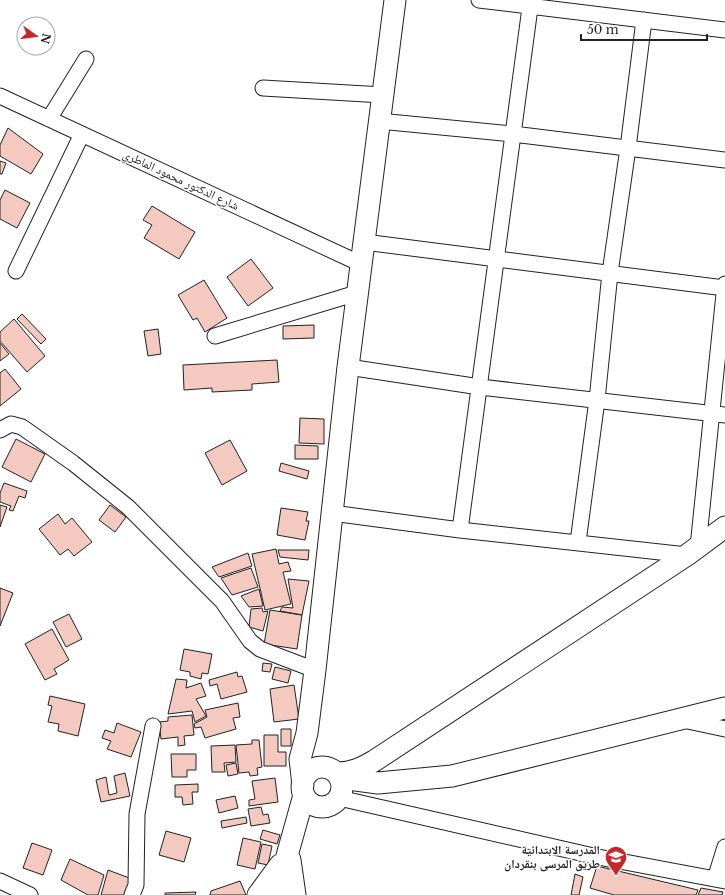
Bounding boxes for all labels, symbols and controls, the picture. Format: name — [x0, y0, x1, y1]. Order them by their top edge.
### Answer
north arrow — [16, 16, 56, 56]
scale bar — [581, 16, 707, 42]
text: 50 m — [587, 22, 619, 37]
text: N — [38, 32, 54, 46]
street label: شارع الدكتور محمود الماطري — [119, 146, 242, 216]
place label: المدرسة الابتدائية طريق المرسى بنقردان — [504, 842, 600, 872]
school or university icon: المدرسة الابتدائية طريق المرسى بنقردان — [603, 844, 629, 877]

